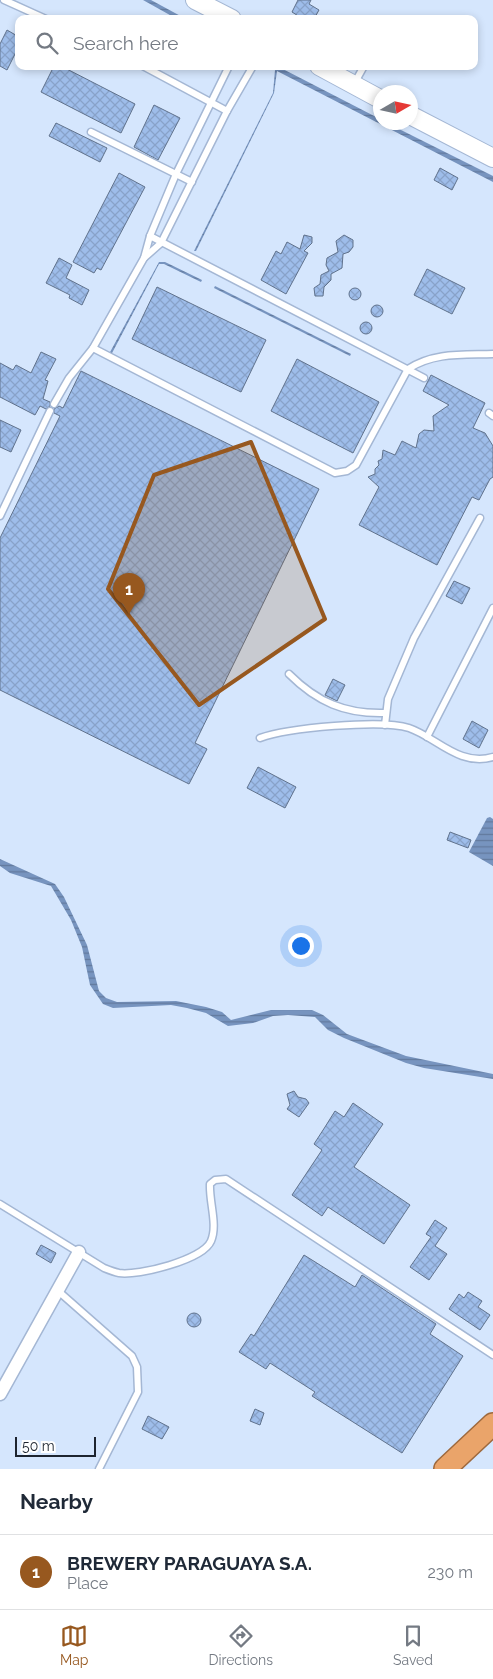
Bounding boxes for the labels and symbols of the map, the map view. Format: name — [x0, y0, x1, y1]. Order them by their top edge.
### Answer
north arrow — [373, 85, 418, 130]
pin: 1 — [113, 573, 145, 614]
your location — [288, 933, 314, 959]
scale bar — [15, 1434, 96, 1457]

